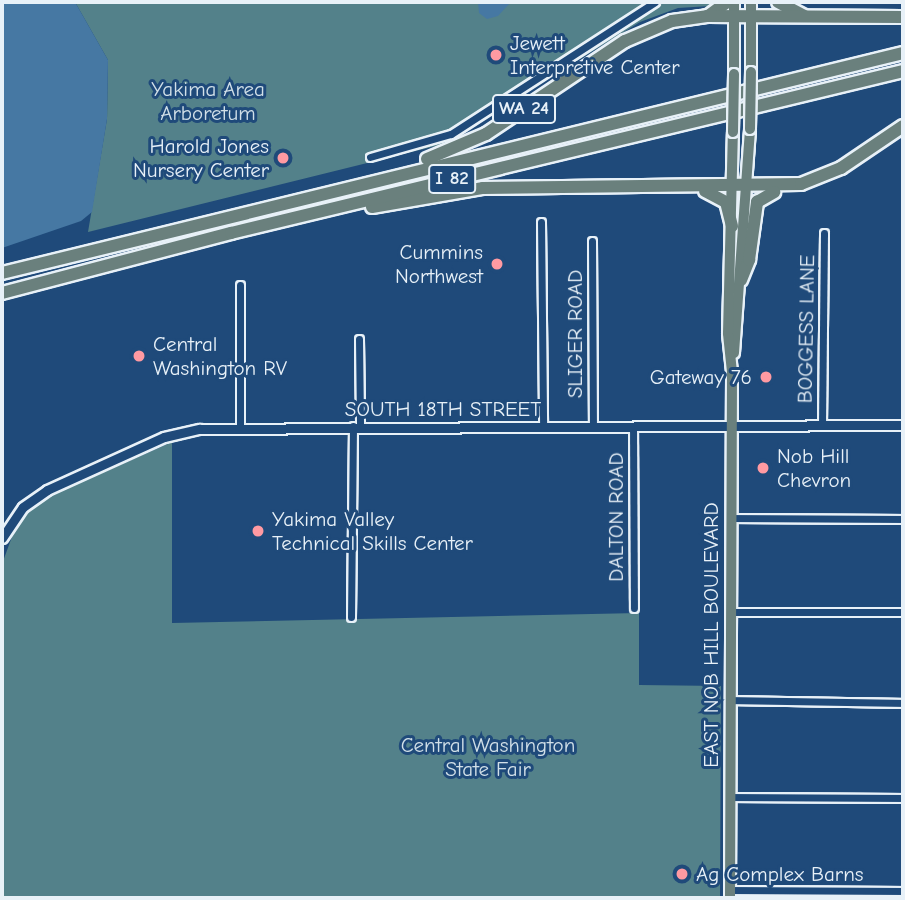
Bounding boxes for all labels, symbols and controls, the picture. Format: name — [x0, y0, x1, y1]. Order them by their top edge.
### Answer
place label: Jewett Interpretive Center — [510, 30, 680, 80]
marker: Jewett Interpretive Center — [488, 47, 504, 63]
park label: Yakima Area Arboretum — [151, 76, 265, 126]
road number: WA 24 — [491, 94, 557, 124]
place label: Harold Jones Nursery Center — [133, 133, 269, 183]
marker: Harold Jones Nursery Center — [275, 150, 291, 166]
road number: I 82 — [428, 164, 476, 195]
place label: Cummins Northwest — [395, 239, 483, 289]
street label: BOGGESS LANE — [792, 254, 820, 404]
marker: Cummins Northwest — [489, 256, 505, 272]
street label: SLIGER ROAD — [562, 270, 588, 398]
place label: Central Washington RV — [153, 331, 287, 381]
marker: Central Washington RV — [131, 348, 147, 364]
place label: Gateway 76 — [650, 364, 752, 390]
marker: Gateway 76 — [758, 369, 774, 385]
street label: SOUTH 18TH STREET — [345, 396, 541, 422]
place label: Nob Hill Chevron — [777, 443, 851, 493]
street label: DALTON ROAD — [603, 452, 629, 582]
marker: Nob Hill Chevron — [755, 460, 771, 476]
street label: EAST NOB HILL BOULEVARD — [698, 502, 724, 768]
place label: Yakima Valley Technical Skills Center — [272, 506, 473, 556]
marker: Yakima Valley Technical Skills Center — [250, 523, 266, 539]
park label: Central Washington State Fair — [401, 732, 575, 782]
place label: Ag Complex Barns — [696, 861, 863, 887]
marker: Ag Complex Barns — [674, 866, 690, 882]

